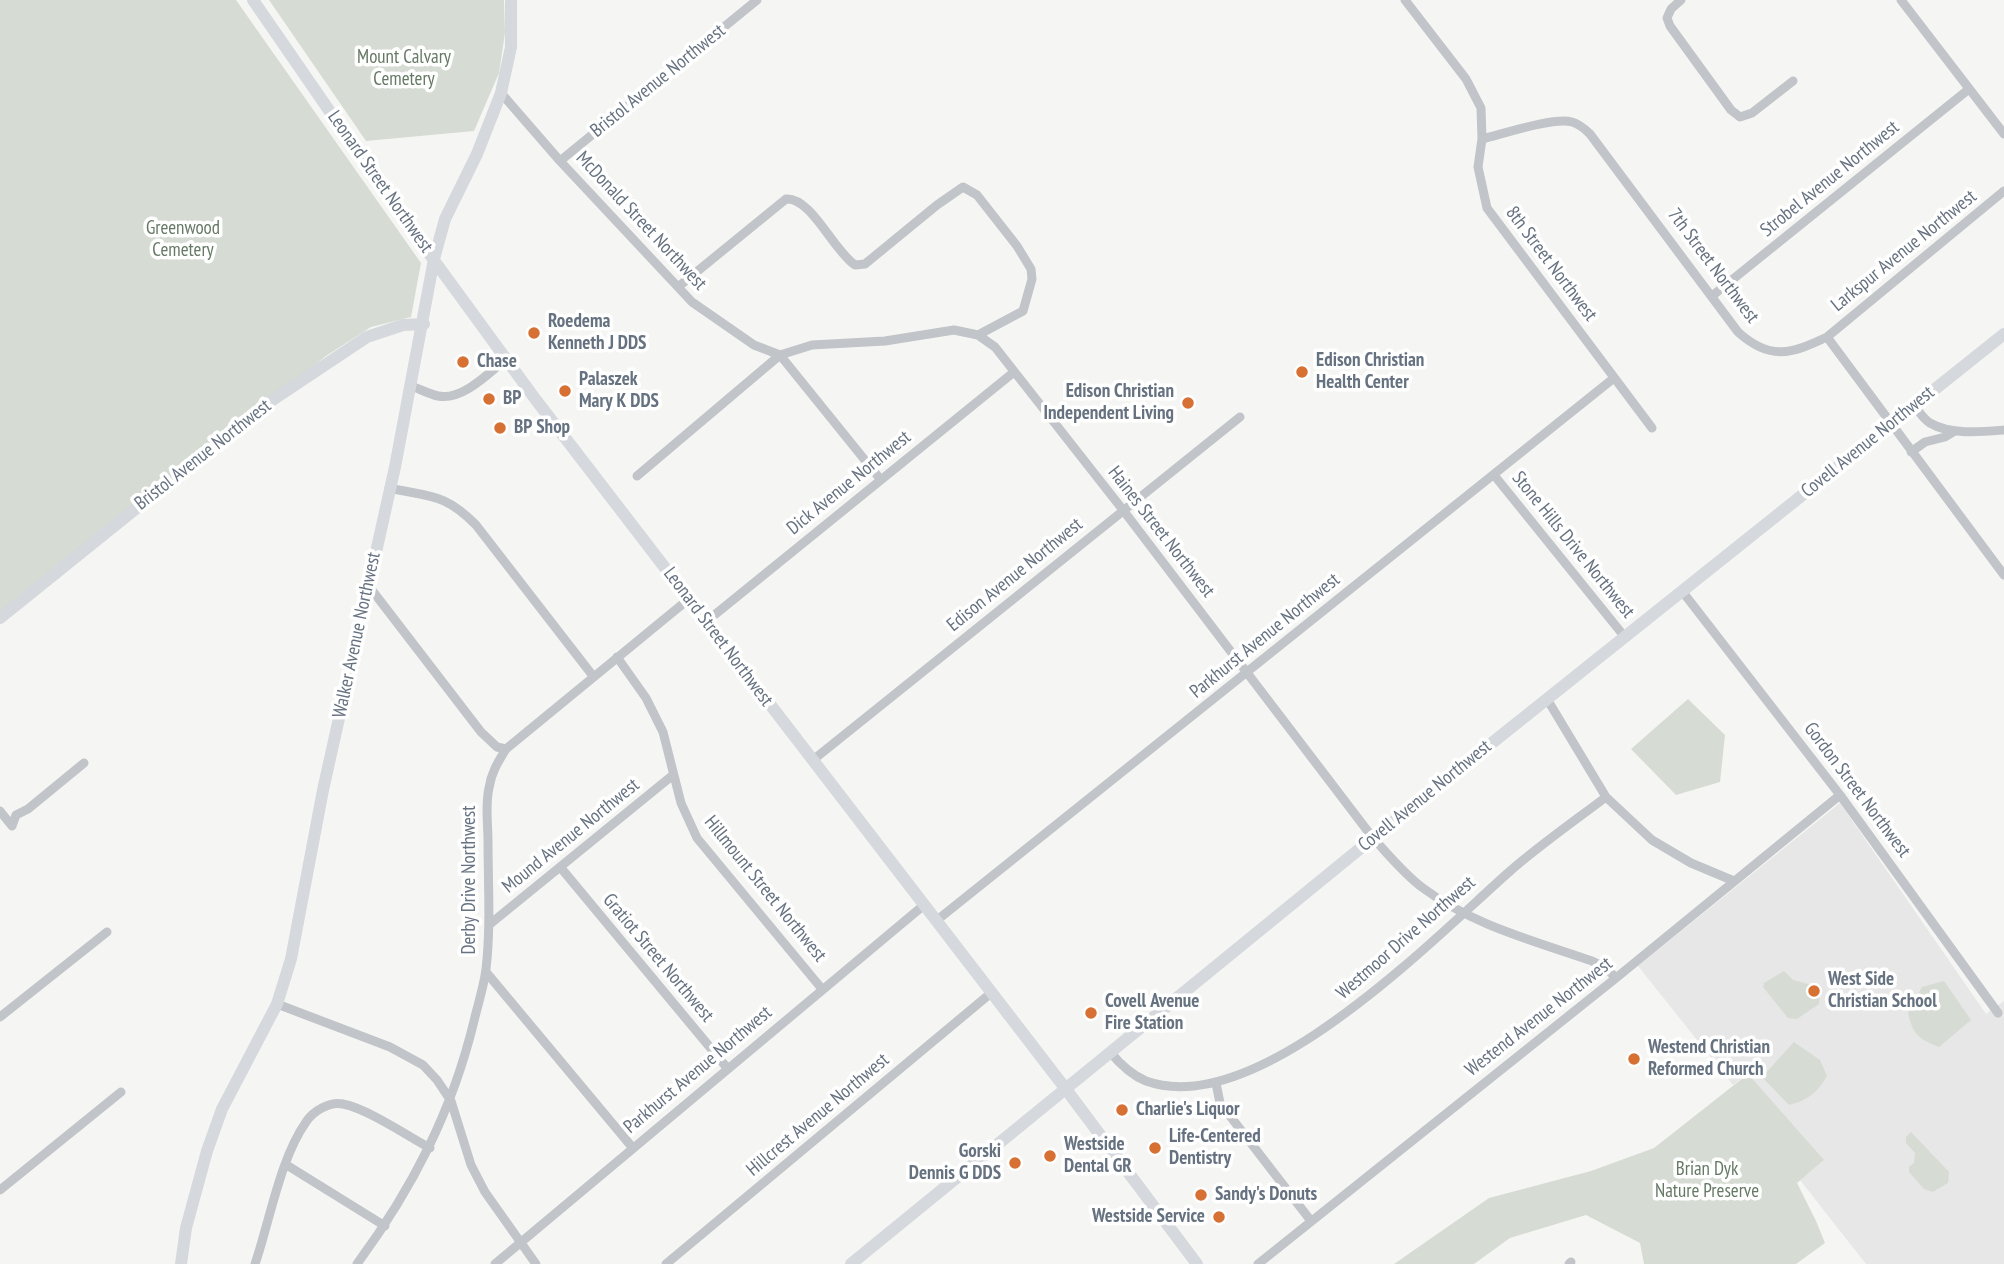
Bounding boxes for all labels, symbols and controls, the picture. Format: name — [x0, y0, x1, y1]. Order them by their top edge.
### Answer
street label: Bristol Avenue Northwest — [586, 20, 730, 142]
park label: Mount Calvary Cemetery — [357, 47, 451, 91]
street label: Leonard Street Northwest — [323, 107, 437, 257]
street label: Strobel Avenue Northwest — [1756, 116, 1904, 242]
street label: McDonald Street Northwest — [571, 147, 711, 295]
street label: Larkspur Avenue Northwest — [1827, 185, 1981, 317]
street label: 8th Street Northwest — [1500, 202, 1602, 326]
street label: 7th Street Northwest — [1662, 204, 1764, 328]
park label: Greenwood Cemetery — [146, 218, 220, 262]
place label: Roedema Kenneth J DDS — [548, 311, 646, 355]
marker: Roedema Kenneth J DDS — [526, 325, 542, 341]
place label: Edison Christian Health Center — [1316, 350, 1424, 394]
place label: Chase — [477, 351, 517, 373]
marker: Chase — [455, 354, 471, 370]
marker: Edison Christian Health Center — [1294, 364, 1310, 380]
place label: Palaszek Mary K DDS — [579, 369, 659, 413]
place label: Edison Christian Independent Living — [1044, 381, 1174, 425]
street label: Covell Avenue Northwest — [1797, 381, 1939, 503]
marker: Palaszek Mary K DDS — [557, 383, 573, 399]
place label: BP — [503, 388, 521, 410]
marker: BP — [481, 391, 497, 407]
street label: Bristol Avenue Northwest — [130, 395, 276, 515]
marker: Edison Christian Independent Living — [1180, 395, 1196, 411]
place label: BP Shop — [514, 417, 570, 439]
marker: BP Shop — [492, 420, 508, 436]
street label: Dick Avenue Northwest — [783, 426, 915, 540]
street label: Haines Street Northwest — [1103, 462, 1219, 602]
street label: Stone Hills Drive Northwest — [1507, 467, 1639, 623]
street label: Edison Avenue Northwest — [943, 513, 1087, 637]
street label: Walker Avenue Northwest — [328, 550, 386, 720]
street label: Leonard Street Northwest — [658, 563, 778, 711]
street label: Parkhurst Avenue Northwest — [1186, 569, 1344, 703]
street label: Gordon Street Northwest — [1799, 718, 1915, 862]
street label: Covell Avenue Northwest — [1354, 735, 1496, 857]
street label: Mound Avenue Northwest — [498, 774, 644, 898]
street label: Derby Drive Northwest — [459, 805, 481, 955]
street label: Hillmount Street Northwest — [699, 811, 831, 967]
street label: Westmoor Drive Northwest — [1332, 872, 1480, 1004]
street label: Gratiot Street Northwest — [598, 889, 718, 1027]
street label: Westend Avenue Northwest — [1461, 953, 1617, 1081]
place label: West Side Christian School — [1828, 969, 1937, 1013]
marker: West Side Christian School — [1806, 983, 1822, 999]
place label: Covell Avenue Fire Station — [1105, 991, 1199, 1035]
street label: Parkhurst Avenue Northwest — [619, 1001, 777, 1139]
marker: Covell Avenue Fire Station — [1083, 1005, 1099, 1021]
place label: Westend Christian Reformed Church — [1648, 1037, 1770, 1081]
street label: Hillcrest Avenue Northwest — [742, 1049, 894, 1181]
marker: Westend Christian Reformed Church — [1626, 1051, 1642, 1067]
place label: Charlie's Liquor — [1136, 1099, 1240, 1121]
marker: Charlie's Liquor — [1114, 1102, 1130, 1118]
place label: Life-Centered Dentistry — [1169, 1126, 1261, 1170]
place label: Westside Dental GR — [1064, 1134, 1132, 1178]
marker: Life-Centered Dentistry — [1147, 1140, 1163, 1156]
place label: Gorski Dennis G DDS — [909, 1141, 1001, 1185]
marker: Westside Dental GR — [1042, 1148, 1058, 1164]
marker: Gorski Dennis G DDS — [1007, 1155, 1023, 1171]
park label: Brian Dyk Nature Preserve — [1655, 1159, 1759, 1203]
place label: Sandy's Donuts — [1215, 1184, 1317, 1206]
marker: Sandy's Donuts — [1193, 1187, 1209, 1203]
place label: Westside Service — [1092, 1206, 1205, 1228]
marker: Westside Service — [1211, 1209, 1227, 1225]

